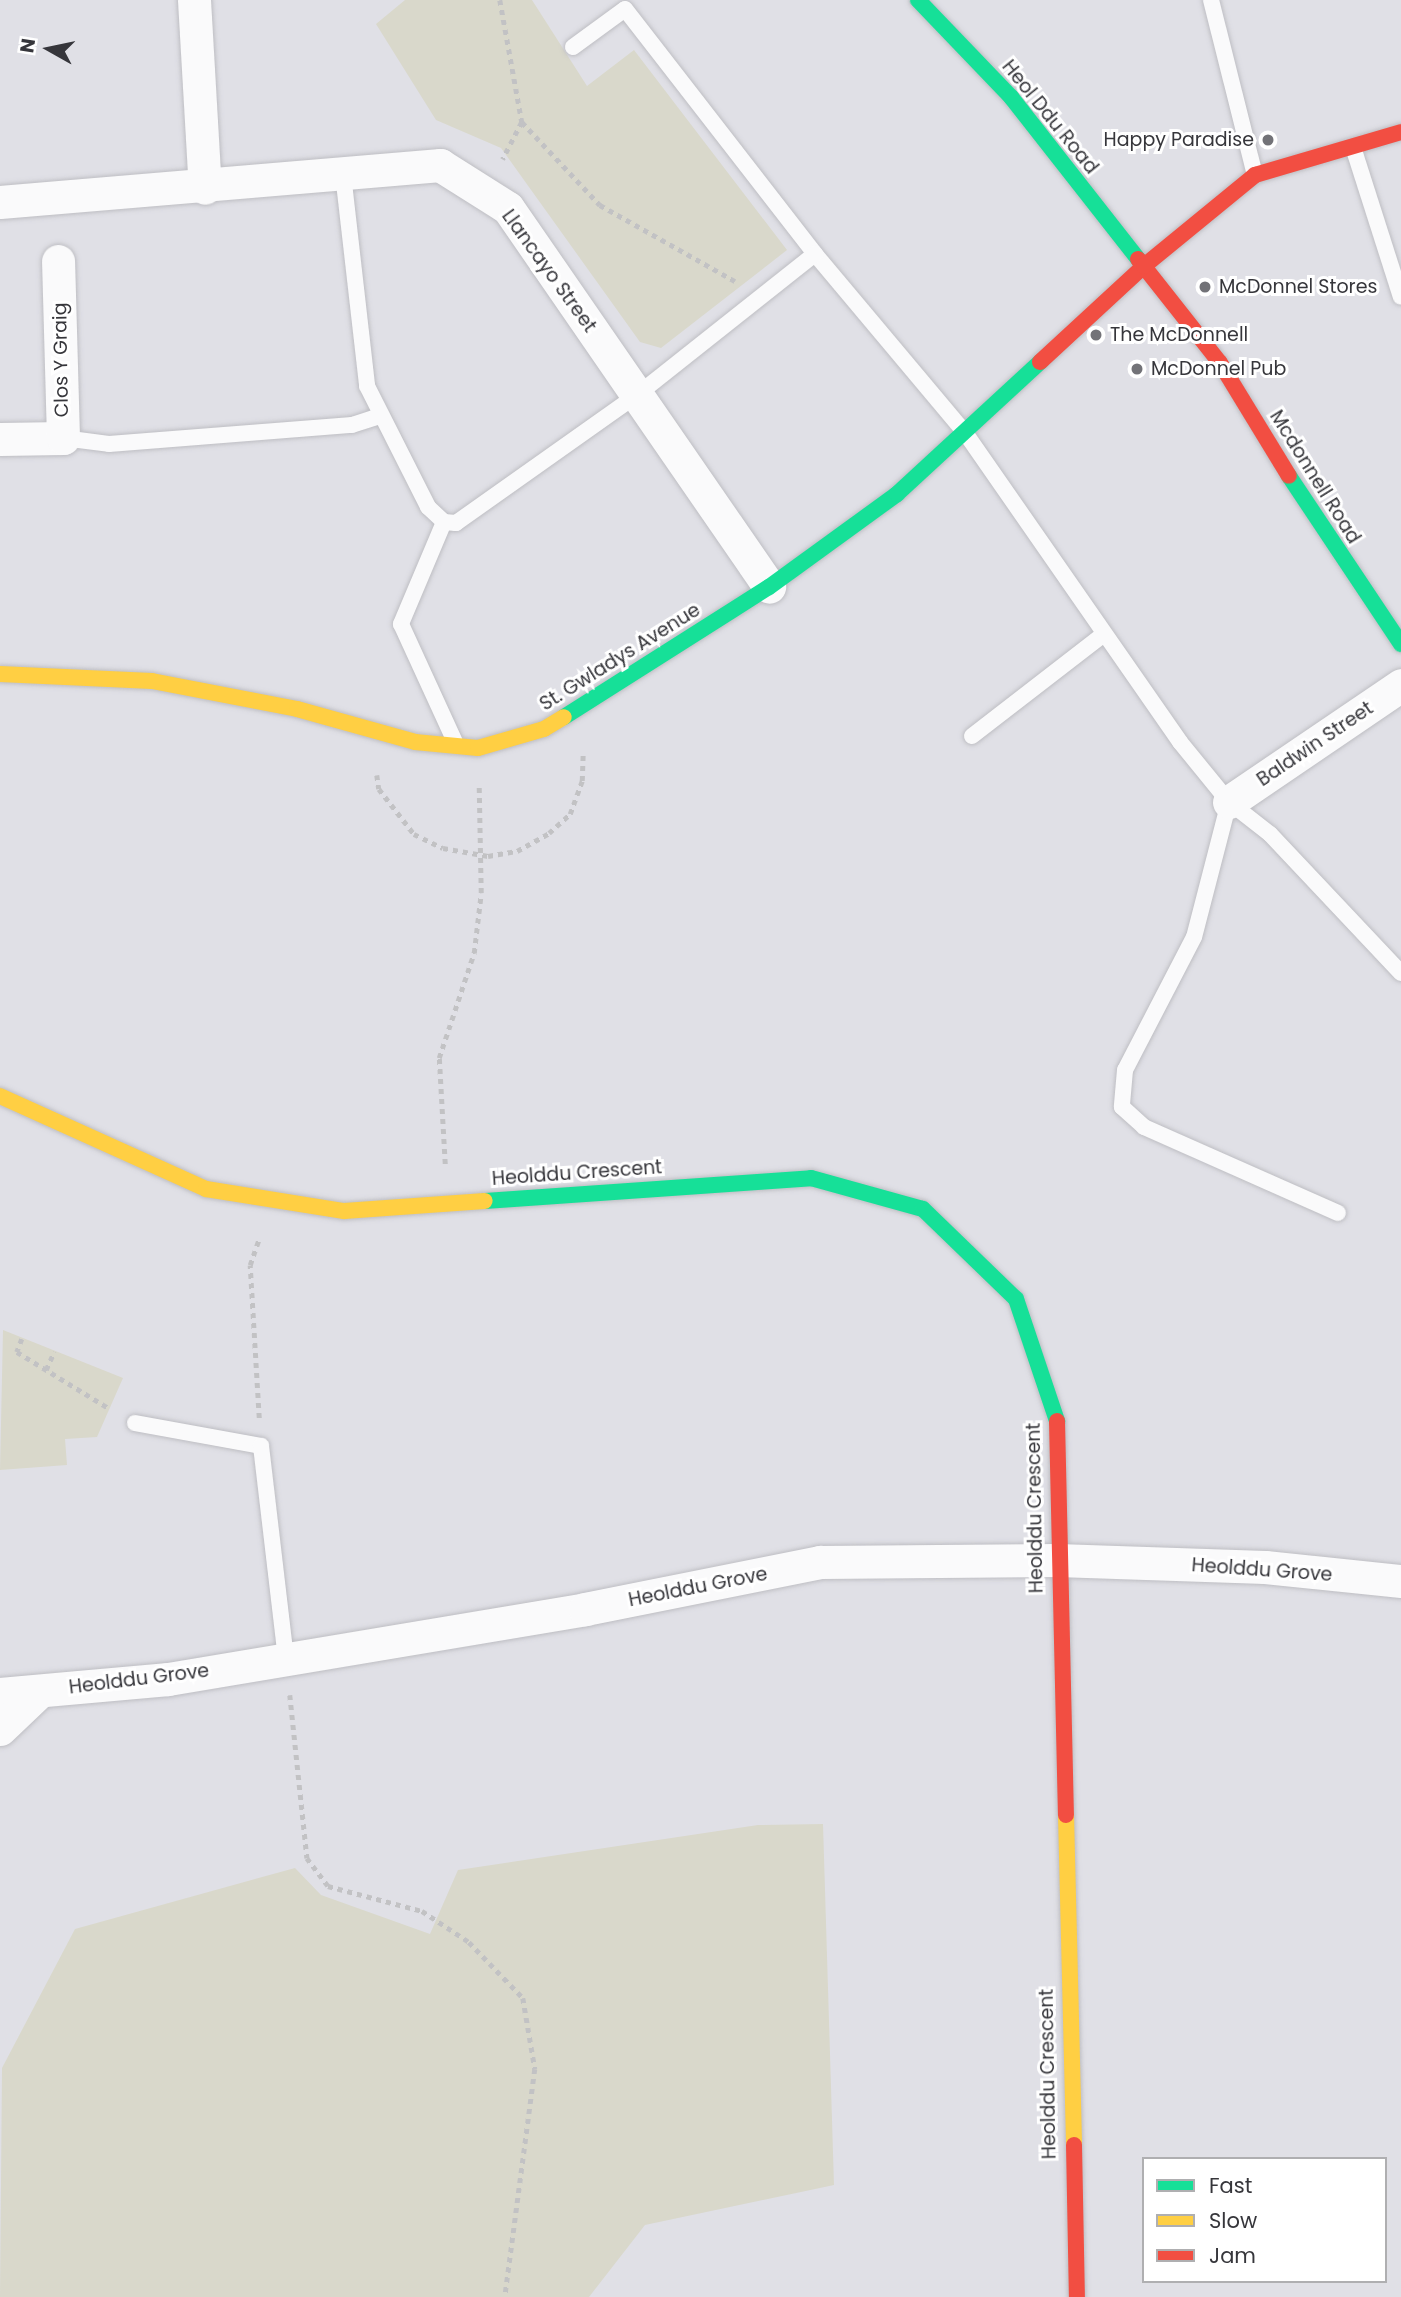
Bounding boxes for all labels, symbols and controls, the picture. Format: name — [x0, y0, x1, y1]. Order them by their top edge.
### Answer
north arrow — [14, 14, 84, 84]
text: N — [13, 36, 42, 55]
street label: Heol Ddu Road — [997, 56, 1103, 178]
place label: Happy Paradise — [1104, 129, 1254, 151]
marker: Happy Paradise — [1260, 132, 1276, 148]
street label: Llancayo Street — [497, 205, 601, 337]
place label: McDonnel Stores — [1219, 276, 1377, 298]
marker: McDonnel Stores — [1197, 279, 1213, 295]
street label: Clos Y Graig — [49, 302, 73, 418]
place label: The McDonnell — [1110, 324, 1248, 346]
marker: The McDonnell — [1088, 327, 1104, 343]
place label: McDonnel Pub — [1151, 358, 1286, 380]
marker: McDonnel Pub — [1129, 361, 1145, 377]
street label: Mcdonnell Road — [1265, 406, 1365, 548]
street label: St. Gwladys Avenue — [536, 598, 704, 716]
street label: Baldwin Street — [1253, 697, 1377, 791]
street label: Heolddu Crescent — [491, 1156, 663, 1190]
street label: Heolddu Crescent — [1022, 1423, 1048, 1593]
street label: Heolddu Grove — [1191, 1554, 1333, 1586]
street label: Heolddu Grove — [627, 1562, 769, 1612]
street label: Heolddu Grove — [68, 1659, 210, 1699]
street label: Heolddu Crescent — [1035, 1989, 1061, 2159]
legend — [1142, 2157, 1387, 2283]
text: Fast — [1209, 2171, 1252, 2200]
text: Slow — [1209, 2206, 1257, 2235]
text: Jam — [1209, 2241, 1256, 2270]

